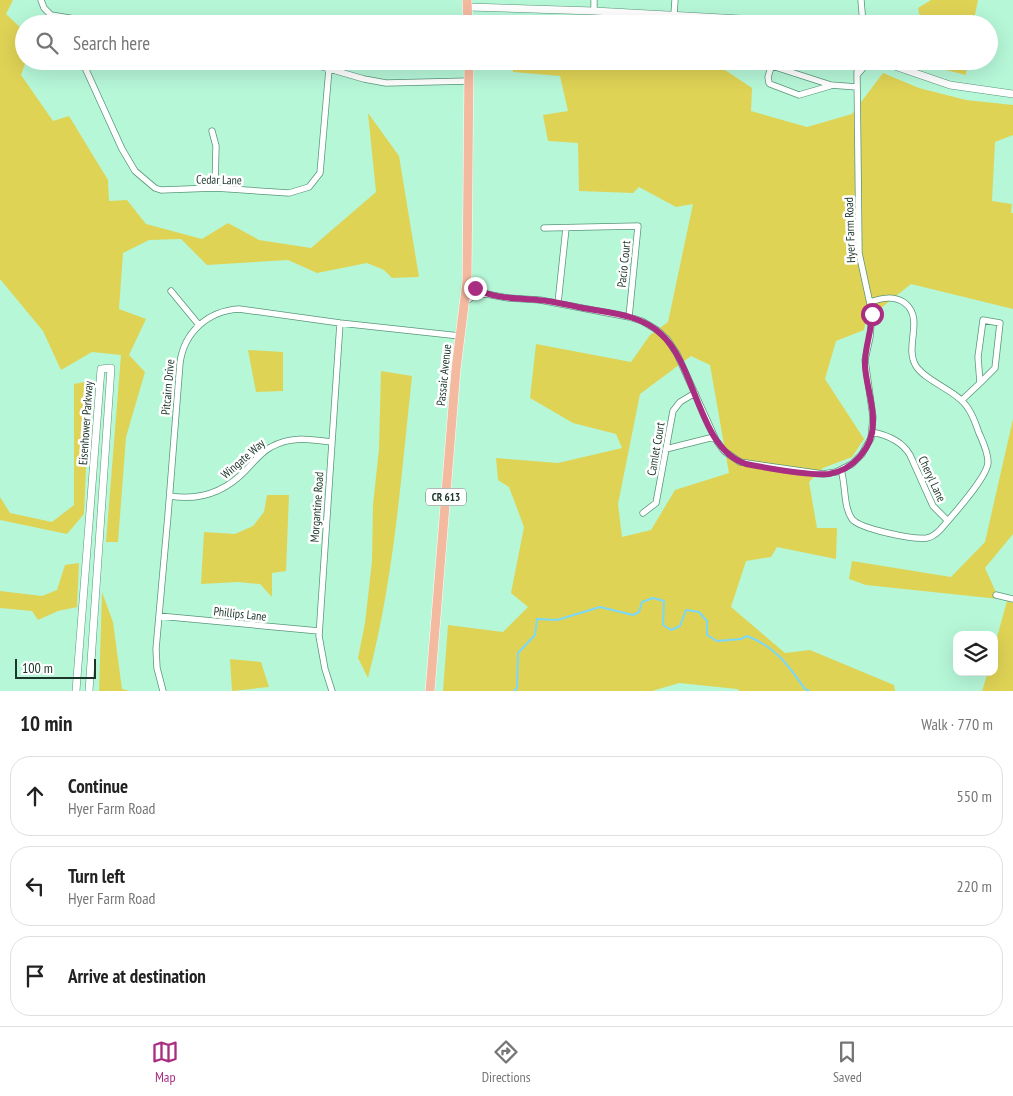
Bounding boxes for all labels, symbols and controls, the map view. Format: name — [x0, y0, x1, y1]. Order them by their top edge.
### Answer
search box — [15, 15, 998, 70]
icon: search — [33, 29, 61, 57]
text: Search here — [73, 31, 150, 55]
street label: Cedar Lane — [196, 172, 242, 187]
street label: Hyer Farm Road — [841, 197, 858, 263]
street label: Pacio Court — [614, 239, 633, 288]
route end — [464, 277, 487, 300]
route start — [861, 303, 884, 326]
street label: Passaic Avenue — [433, 343, 454, 407]
street label: Pitcairn Drive — [158, 358, 177, 415]
street label: Eisenhower Parkway — [75, 380, 96, 466]
street label: Camlet Court — [643, 420, 668, 477]
street label: Wingate Way — [218, 435, 268, 482]
street label: Cheryl Lane — [915, 454, 950, 504]
street label: Morgantine Road — [307, 471, 326, 543]
road number: CR 613 — [426, 488, 466, 506]
street label: Phillips Lane — [213, 603, 267, 624]
map controls — [953, 631, 998, 676]
button: layers — [953, 631, 998, 676]
scale bar — [15, 656, 96, 679]
text: 100 m — [22, 659, 53, 677]
text: 10 min — [20, 710, 72, 737]
text: Walk · 770 m — [921, 714, 993, 734]
text: Continue — [68, 774, 128, 798]
icon: ahead — [21, 782, 49, 810]
text: 550 m — [957, 786, 992, 806]
text: Hyer Farm Road — [68, 798, 155, 818]
text: Turn left — [68, 864, 125, 888]
icon: left — [21, 872, 49, 900]
text: 220 m — [957, 876, 992, 896]
text: Hyer Farm Road — [68, 888, 155, 908]
icon: arrive — [21, 962, 49, 990]
text: Arrive at destination — [68, 964, 206, 988]
tab: Map — [151, 1038, 179, 1086]
tab: Directions — [482, 1038, 530, 1086]
tab: Saved — [833, 1038, 862, 1086]

